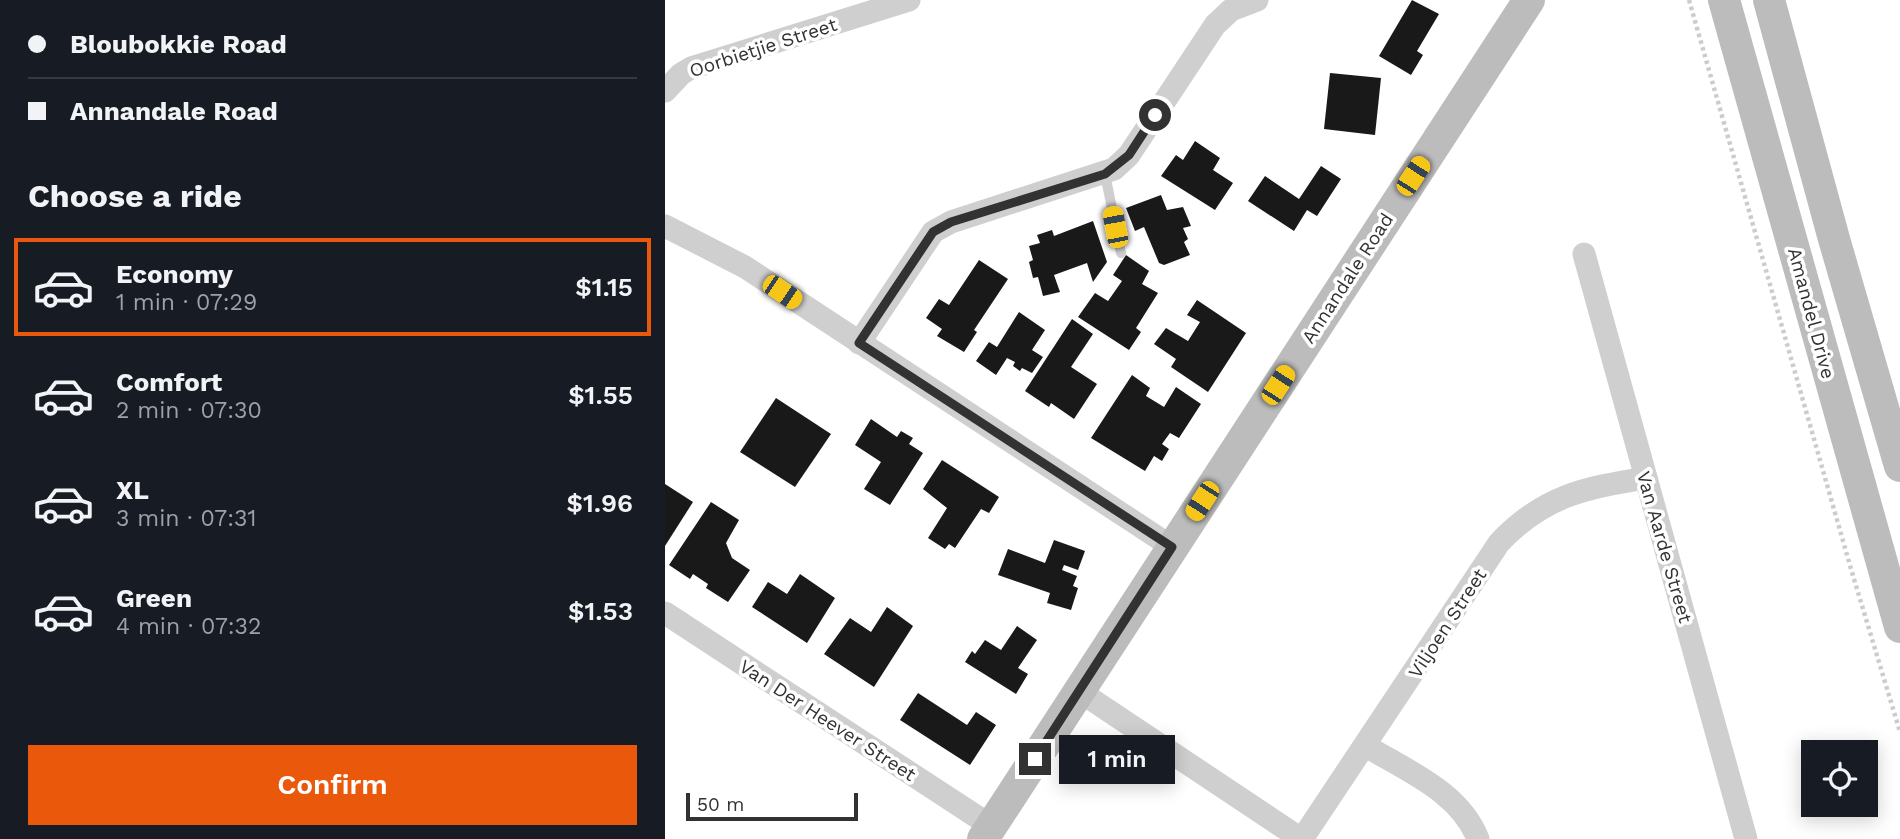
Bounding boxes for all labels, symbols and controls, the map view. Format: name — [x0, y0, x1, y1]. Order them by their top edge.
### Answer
street label: Oorbietjie Street — [687, 13, 840, 82]
text: Bloubokkie Road — [70, 29, 287, 59]
text: Annandale Road — [70, 96, 278, 126]
route start — [1139, 99, 1171, 131]
car — [1393, 153, 1434, 199]
text: Choose a ride — [28, 177, 242, 215]
car — [1101, 204, 1130, 250]
street label: Annandale Road — [1297, 209, 1398, 348]
street label: Amandel Drive — [1783, 245, 1840, 381]
icon: car — [32, 256, 95, 319]
text: Economy — [116, 259, 233, 289]
text: $1.15 — [575, 272, 633, 302]
car — [759, 272, 806, 312]
text: 1 min · 07:29 — [116, 289, 257, 316]
car — [1258, 362, 1299, 408]
icon: car — [32, 364, 95, 427]
text: Comfort — [116, 367, 222, 397]
text: $1.55 — [568, 380, 633, 410]
text: 2 min · 07:30 — [116, 397, 262, 424]
street label: Van Aarde Street — [1632, 469, 1697, 626]
icon: car — [32, 472, 95, 535]
text: XL — [116, 475, 149, 505]
car — [1182, 478, 1223, 524]
text: $1.96 — [566, 488, 633, 518]
text: 3 min · 07:31 — [116, 505, 256, 532]
street label: Viljoen Street — [1403, 564, 1491, 682]
icon: car — [32, 580, 95, 643]
text: Green — [116, 583, 192, 613]
text: $1.53 — [568, 596, 633, 626]
text: 4 min · 07:32 — [116, 613, 261, 640]
street label: Van Der Heever Street — [735, 655, 920, 786]
callout: 1 min — [1059, 734, 1175, 784]
map controls — [1801, 740, 1878, 817]
button: locate — [1801, 740, 1878, 817]
route end — [1019, 743, 1051, 775]
button: Confirm — [28, 745, 637, 825]
text: 1 min — [1087, 746, 1147, 773]
scale bar — [686, 790, 857, 822]
text: 50 m — [697, 793, 744, 816]

